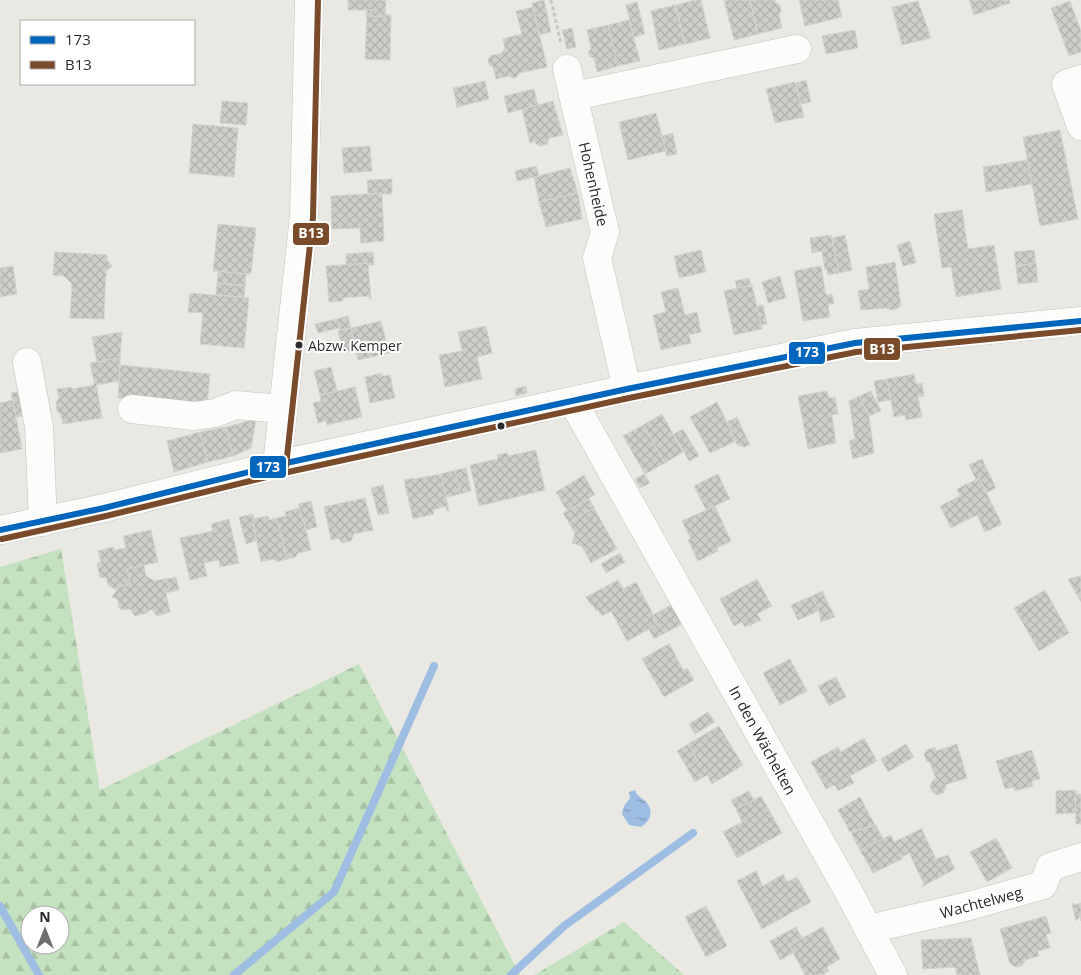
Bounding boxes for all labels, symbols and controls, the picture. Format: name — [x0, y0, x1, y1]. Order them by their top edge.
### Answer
legend — [20, 20, 195, 85]
text: 173 — [65, 29, 91, 49]
text: B13 — [65, 54, 92, 74]
street label: Hohenheide — [575, 140, 613, 228]
line badge: B13 — [292, 222, 330, 246]
text: B13 — [298, 223, 324, 242]
place label: Abzw. Kemper — [308, 336, 402, 355]
line badge: B13 — [863, 337, 901, 361]
text: B13 — [869, 339, 895, 358]
marker: Abzw. Kemper — [294, 340, 304, 350]
line badge: 173 — [788, 341, 826, 365]
text: 173 — [795, 342, 819, 361]
unlabelled marker — [496, 421, 506, 431]
line badge: 173 — [249, 455, 287, 479]
text: 173 — [256, 457, 280, 476]
street label: In den Wächelten — [725, 682, 801, 798]
street label: Wachtelweg — [938, 881, 1024, 923]
north arrow — [20, 905, 70, 955]
text: N — [39, 907, 51, 926]

